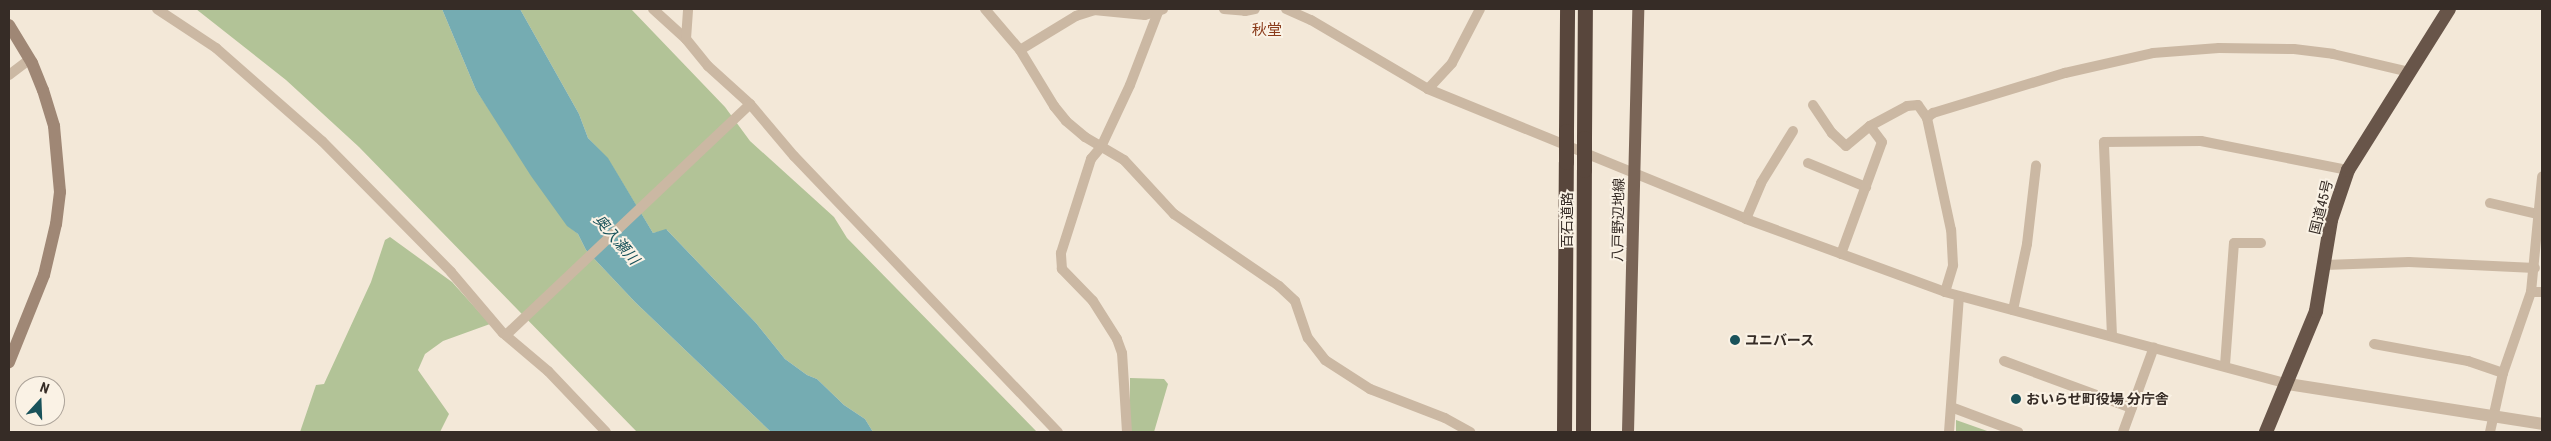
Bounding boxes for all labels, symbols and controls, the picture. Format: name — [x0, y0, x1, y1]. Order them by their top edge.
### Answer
district label: 秋堂 — [1252, 22, 1282, 40]
street label: 八戸野辺地線 — [1609, 178, 1627, 262]
street label: 国道45号 — [2306, 178, 2336, 236]
street label: 百石道路 — [1559, 192, 1575, 248]
water label: 奥入瀬川 — [590, 211, 642, 269]
place label: ユニバース — [1745, 332, 1815, 348]
marker: ユニバース — [1729, 334, 1741, 346]
north arrow — [15, 376, 65, 426]
text: N — [38, 379, 52, 397]
place label: おいらせ町役場 分庁舎 — [2026, 391, 2169, 407]
marker: おいらせ町役場 分庁舎 — [2010, 393, 2022, 405]

